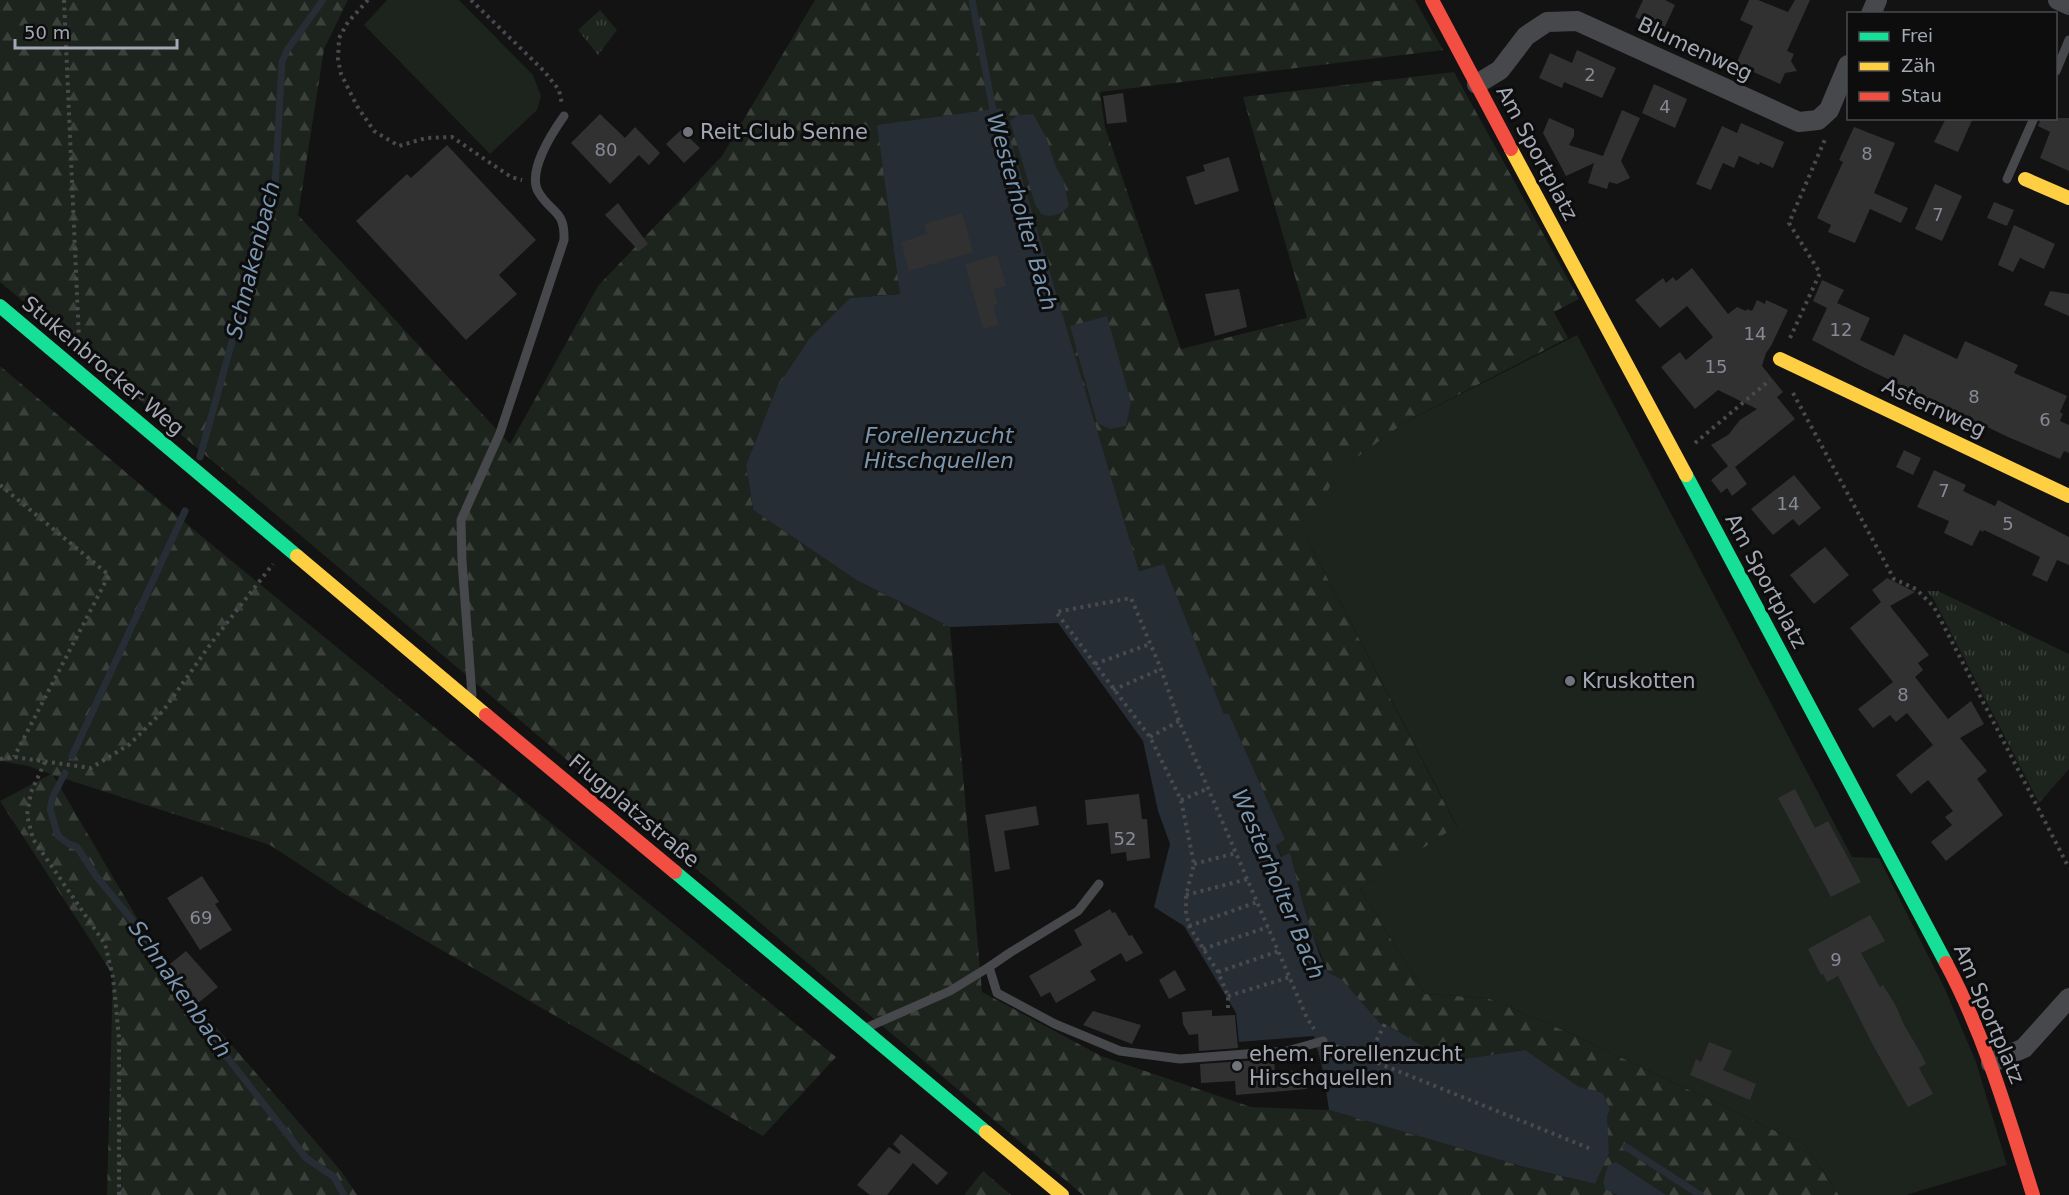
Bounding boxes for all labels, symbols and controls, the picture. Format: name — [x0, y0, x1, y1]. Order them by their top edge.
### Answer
scale bar — [15, 12, 177, 50]
street label: Blumenweg — [1634, 12, 1756, 86]
legend — [1847, 12, 2057, 120]
text: 50 m — [24, 22, 70, 43]
text: Frei — [1901, 25, 1933, 46]
text: Zäh — [1901, 55, 1936, 76]
house number: 2 — [1584, 64, 1596, 85]
street label: Am Sportplatz — [1491, 82, 1583, 224]
text: Stau — [1901, 85, 1942, 106]
house number: 4 — [1659, 96, 1671, 117]
water label: Westerholter Bach — [982, 110, 1062, 314]
place label: Reit-Club Senne — [700, 120, 868, 144]
marker: Reit-Club Senne — [681, 125, 695, 139]
house number: 80 — [595, 139, 617, 160]
house number: 8 — [1861, 143, 1873, 164]
water label: Schnakenbach — [221, 179, 285, 341]
house number: 7 — [1932, 204, 1944, 225]
street label: Stukenbrocker Weg — [17, 291, 189, 441]
house number: 12 — [1830, 319, 1852, 340]
house number: 14 — [1744, 323, 1766, 344]
house number: 15 — [1705, 356, 1727, 377]
street label: Asternweg — [1878, 374, 1990, 442]
house number: 8 — [1968, 386, 1980, 407]
house number: 6 — [2039, 409, 2051, 430]
water label: Forellenzucht Hitschquellen — [864, 423, 1015, 473]
house number: 7 — [1938, 480, 1950, 501]
house number: 14 — [1777, 493, 1799, 514]
street label: Am Sportplatz — [1720, 510, 1812, 652]
house number: 5 — [2002, 513, 2014, 534]
place label: Kruskotten — [1582, 669, 1696, 693]
marker: Kruskotten — [1563, 674, 1577, 688]
house number: 8 — [1897, 684, 1909, 705]
street label: Flugplatzstraße — [564, 750, 704, 872]
water label: Westerholter Bach — [1227, 785, 1329, 983]
house number: 52 — [1114, 828, 1136, 849]
house number: 69 — [190, 907, 212, 928]
water label: Schnakenbach — [124, 916, 236, 1062]
street label: Am Sportplatz — [1949, 941, 2029, 1087]
house number: 9 — [1830, 949, 1842, 970]
place label: ehem. Forellenzucht Hirschquellen — [1249, 1042, 1463, 1090]
marker: ehem. Forellenzucht Hirschquellen — [1230, 1059, 1244, 1073]

